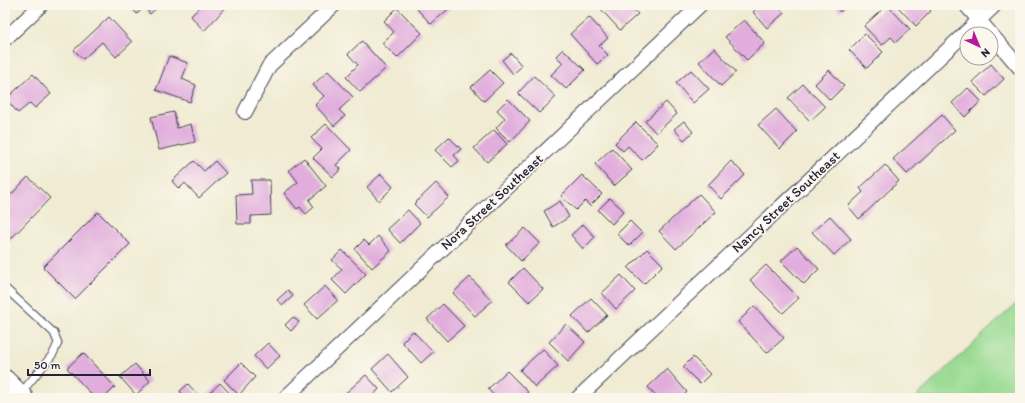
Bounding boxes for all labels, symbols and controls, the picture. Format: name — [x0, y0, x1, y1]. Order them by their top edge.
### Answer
north arrow — [959, 26, 999, 66]
text: N — [978, 46, 993, 60]
street label: Nancy Street Southeast — [728, 148, 844, 256]
street label: Nora Street Southeast — [437, 150, 547, 254]
scale bar — [28, 351, 150, 377]
text: 50 m — [34, 358, 60, 372]

